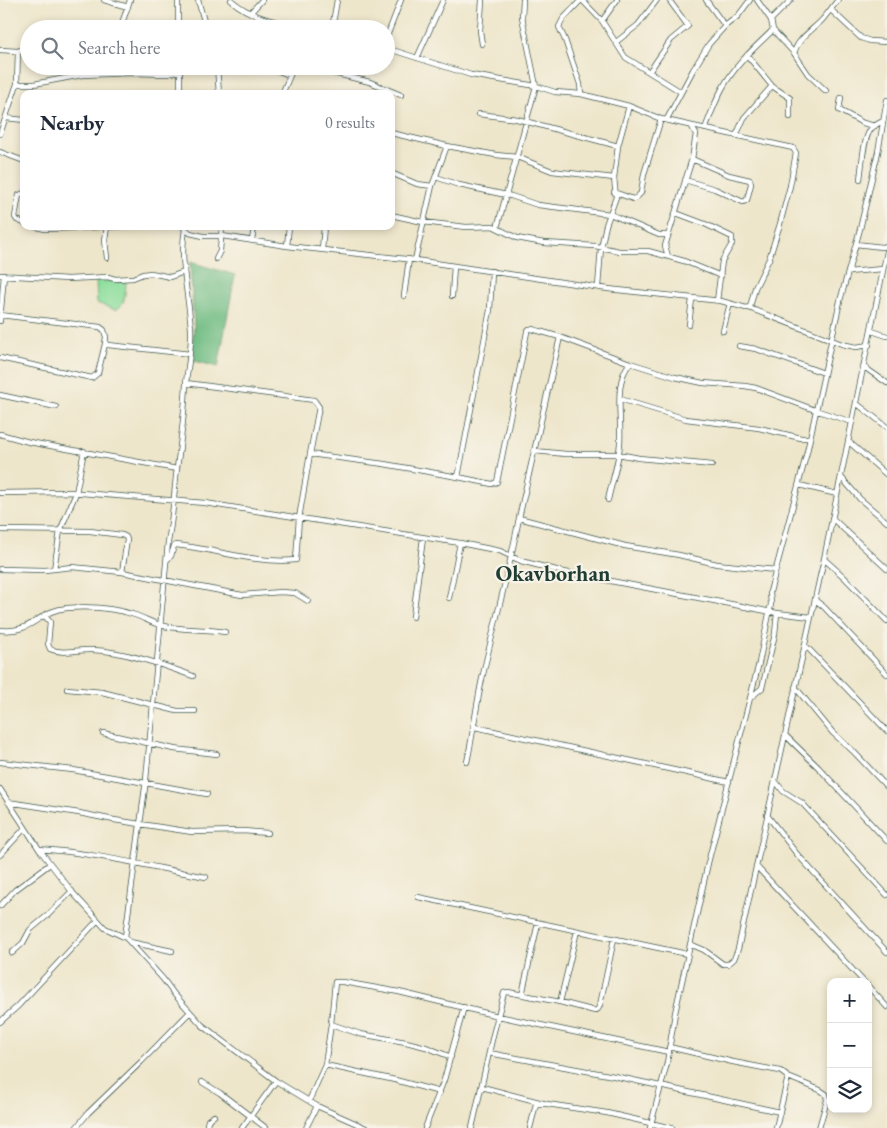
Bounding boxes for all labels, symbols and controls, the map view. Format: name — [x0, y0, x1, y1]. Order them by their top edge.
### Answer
search box — [20, 20, 395, 75]
icon: search — [38, 34, 66, 62]
text: Search here — [78, 35, 160, 60]
text: Nearby — [40, 109, 104, 136]
text: 0 results — [325, 112, 375, 133]
district label: Okavborhan — [496, 559, 611, 588]
map controls — [827, 978, 872, 1113]
button: + — [827, 978, 872, 1023]
button: − — [827, 1023, 872, 1068]
button: layers — [827, 1068, 872, 1113]

